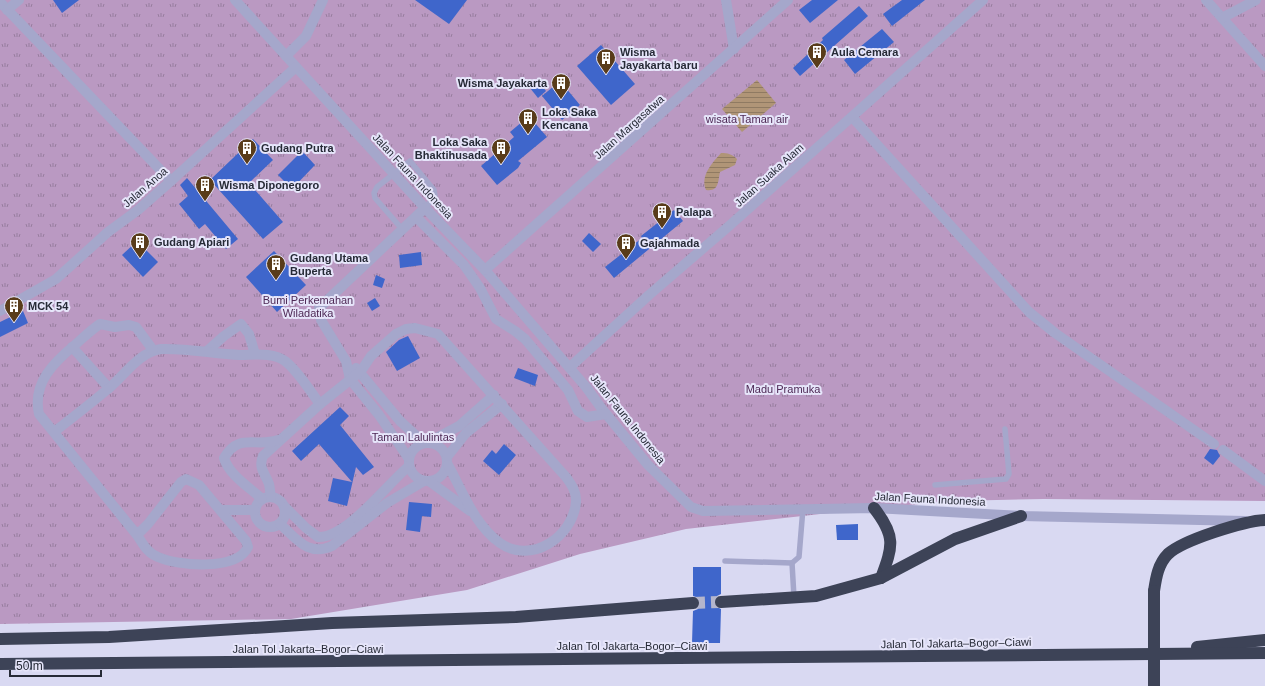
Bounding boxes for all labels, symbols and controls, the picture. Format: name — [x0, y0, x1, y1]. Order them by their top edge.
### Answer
building icon: Aula Cemara — [806, 41, 828, 69]
place label: Wisma Jayakarta baru — [620, 46, 698, 71]
place label: Aula Cemara — [831, 46, 899, 58]
building icon: Wisma Jayakarta baru — [595, 47, 617, 75]
building icon: Wisma Jayakarta — [550, 72, 572, 100]
place label: Wisma Jayakarta — [458, 77, 548, 89]
street label: Jalan Margasatwa — [592, 92, 667, 161]
place label: Loka Saka Kencana — [542, 106, 597, 131]
building icon: Loka Saka Kencana — [517, 107, 539, 135]
park label: wisata Taman air — [705, 113, 788, 125]
street label: Jalan Fauna Indonesia — [371, 131, 456, 221]
place label: Loka Saka Bhaktihusada — [415, 136, 488, 161]
building icon: Gudang Putra — [236, 137, 258, 165]
building icon: Loka Saka Bhaktihusada — [490, 137, 512, 165]
street label: Jalan Suaka Alam — [732, 141, 806, 209]
place label: Gudang Putra — [261, 142, 335, 154]
street label: Jalan Anoa — [121, 164, 170, 209]
building icon: Wisma Diponegoro — [194, 174, 216, 202]
place label: Wisma Diponegoro — [219, 179, 319, 191]
building icon: Palapa — [651, 201, 673, 229]
place label: Palapa — [676, 206, 712, 218]
building icon: Gudang Apiari — [129, 231, 151, 259]
building icon: Gajahmada — [615, 232, 637, 260]
place label: Gudang Apiari — [154, 236, 229, 248]
place label: Gajahmada — [640, 237, 700, 249]
place label: Gudang Utama Buperta — [290, 252, 369, 277]
building icon: Gudang Utama Buperta — [265, 253, 287, 281]
park label: Bumi Perkemahan Wiladatika — [263, 294, 353, 319]
building icon: MCK 54 — [3, 295, 25, 323]
place label: MCK 54 — [28, 300, 69, 312]
street label: Jalan Fauna Indonesia — [588, 372, 668, 467]
park label: Madu Pramuka — [746, 383, 821, 395]
park label: Taman Lalulintas — [372, 431, 455, 443]
street label: Jalan Fauna Indonesia — [874, 490, 987, 508]
street label: Jalan Tol Jakarta–Bogor–Ciawi — [880, 636, 1032, 650]
street label: Jalan Tol Jakarta–Bogor–Ciawi — [557, 640, 707, 652]
street label: Jalan Tol Jakarta–Bogor–Ciawi — [233, 643, 383, 655]
scale bar — [10, 652, 101, 678]
text: 50 m — [16, 659, 43, 673]

